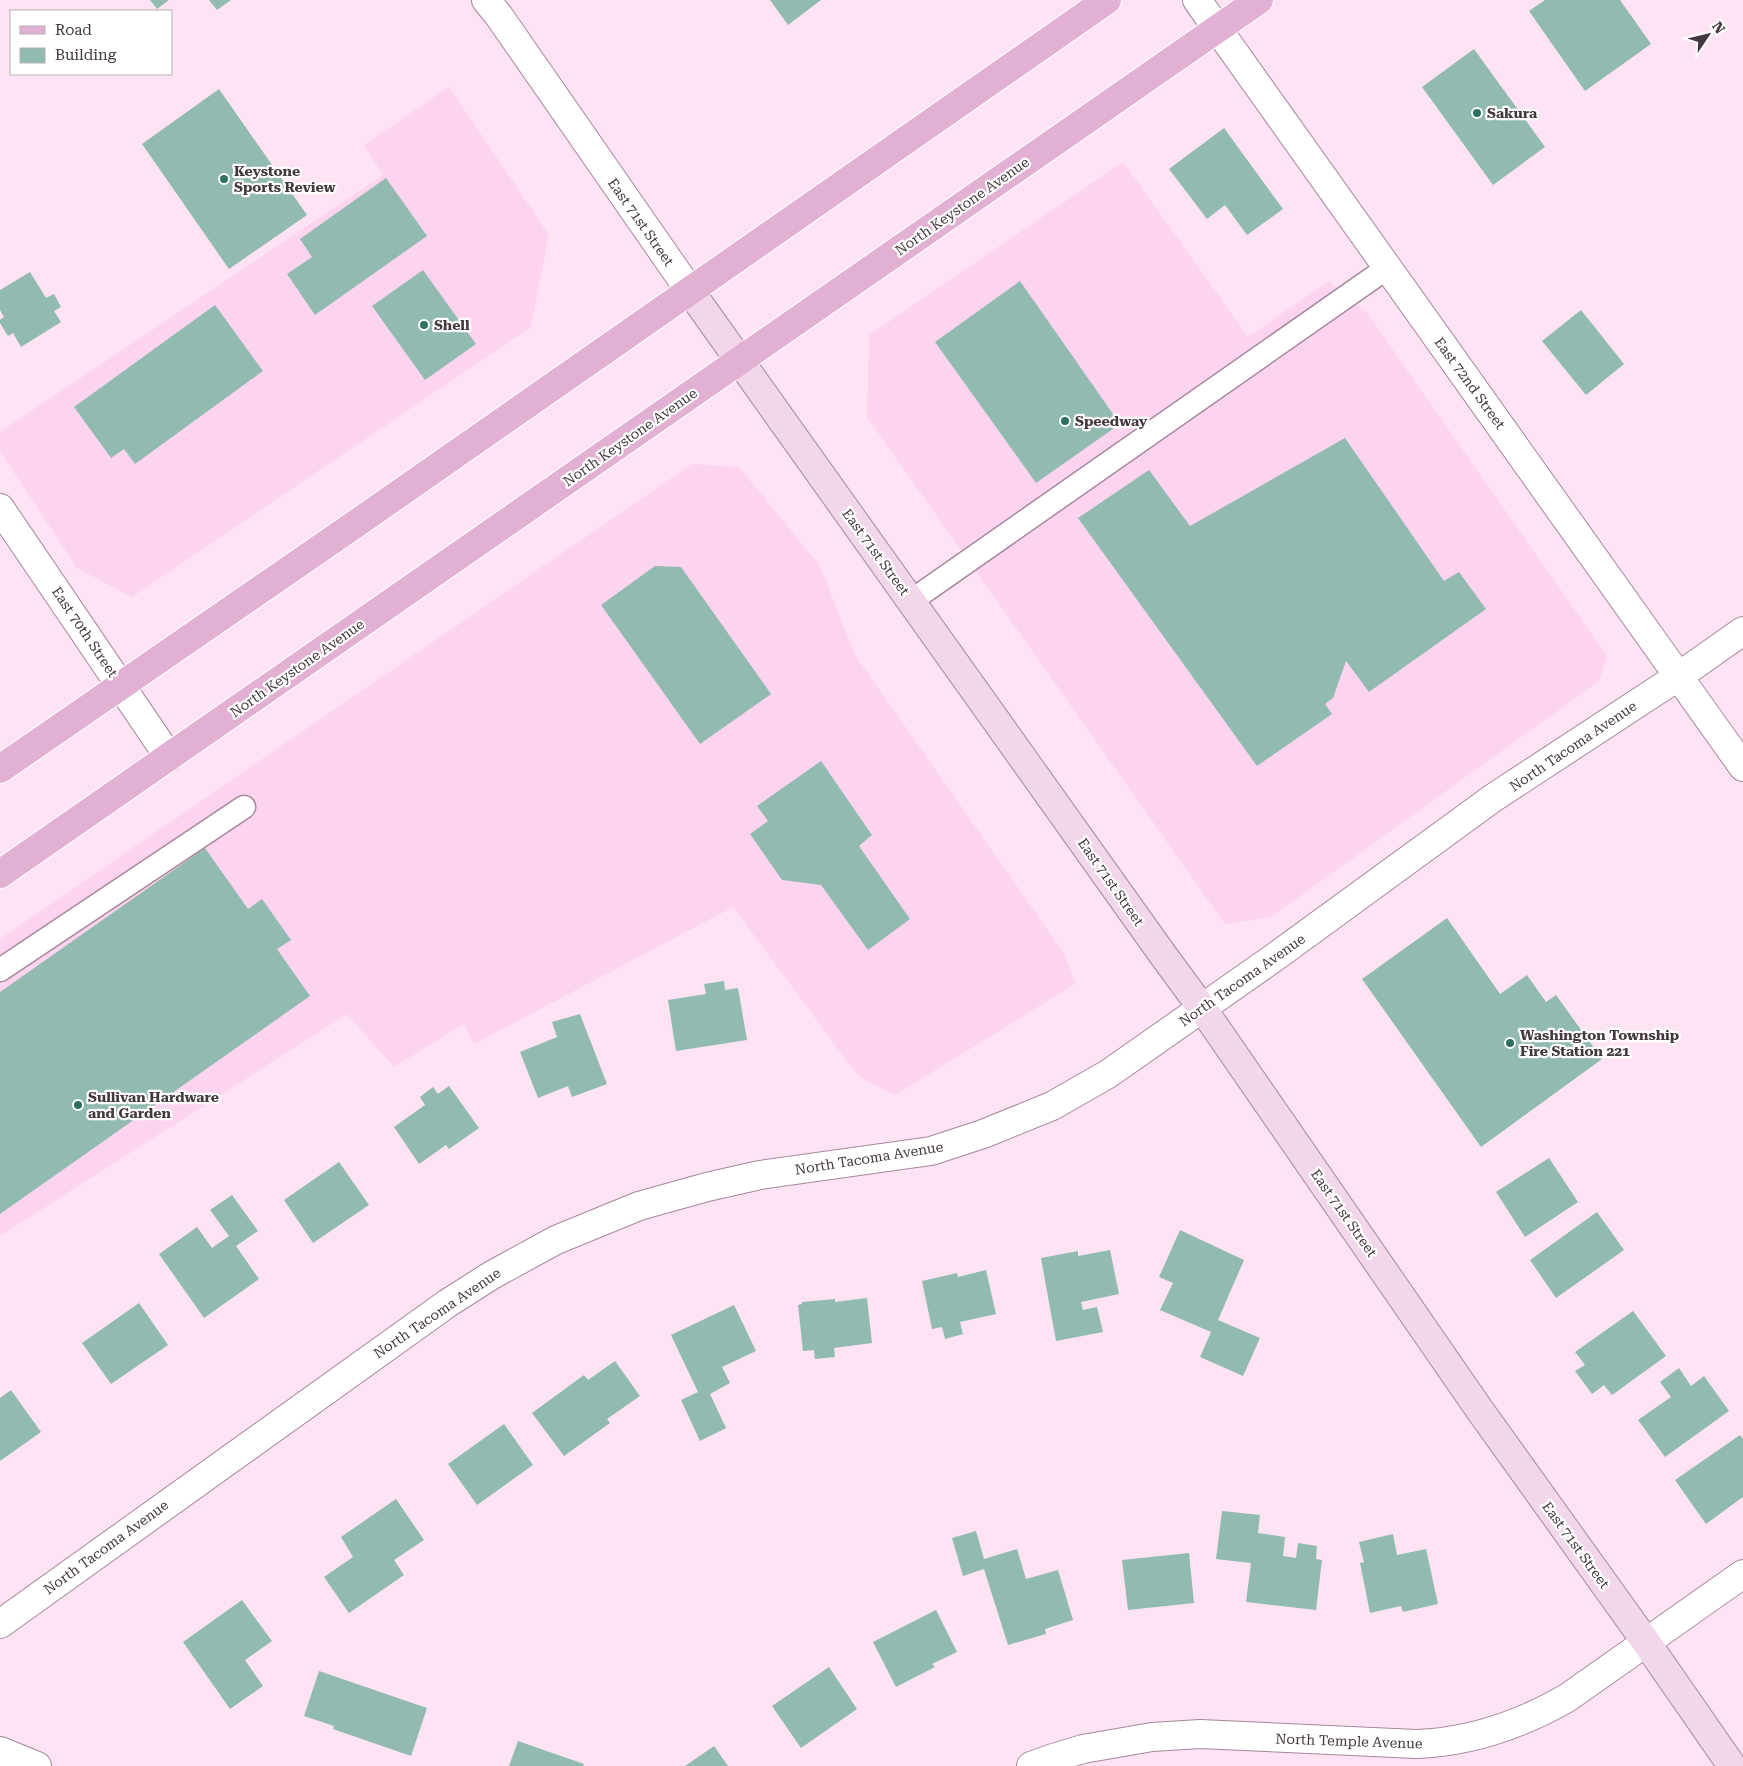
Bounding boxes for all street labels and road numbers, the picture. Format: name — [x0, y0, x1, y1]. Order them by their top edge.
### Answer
street label: North Keystone Avenue — [892, 153, 1032, 258]
street label: East 71st Street — [605, 175, 677, 269]
street label: East 72nd Street — [1431, 334, 1509, 432]
street label: North Keystone Avenue — [560, 384, 700, 489]
street label: East 71st Street — [839, 506, 913, 598]
street label: East 70th Street — [49, 584, 121, 680]
street label: North Keystone Avenue — [227, 615, 367, 720]
street label: North Tacoma Avenue — [1506, 697, 1640, 795]
street label: East 71st Street — [1075, 835, 1147, 929]
street label: North Tacoma Avenue — [1176, 930, 1308, 1030]
street label: North Tacoma Avenue — [794, 1138, 945, 1178]
street label: East 71st Street — [1308, 1166, 1380, 1260]
street label: North Tacoma Avenue — [370, 1264, 504, 1362]
street label: North Tacoma Avenue — [41, 1496, 172, 1598]
street label: East 71st Street — [1539, 1499, 1613, 1591]
street label: North Temple Avenue — [1275, 1730, 1423, 1752]

